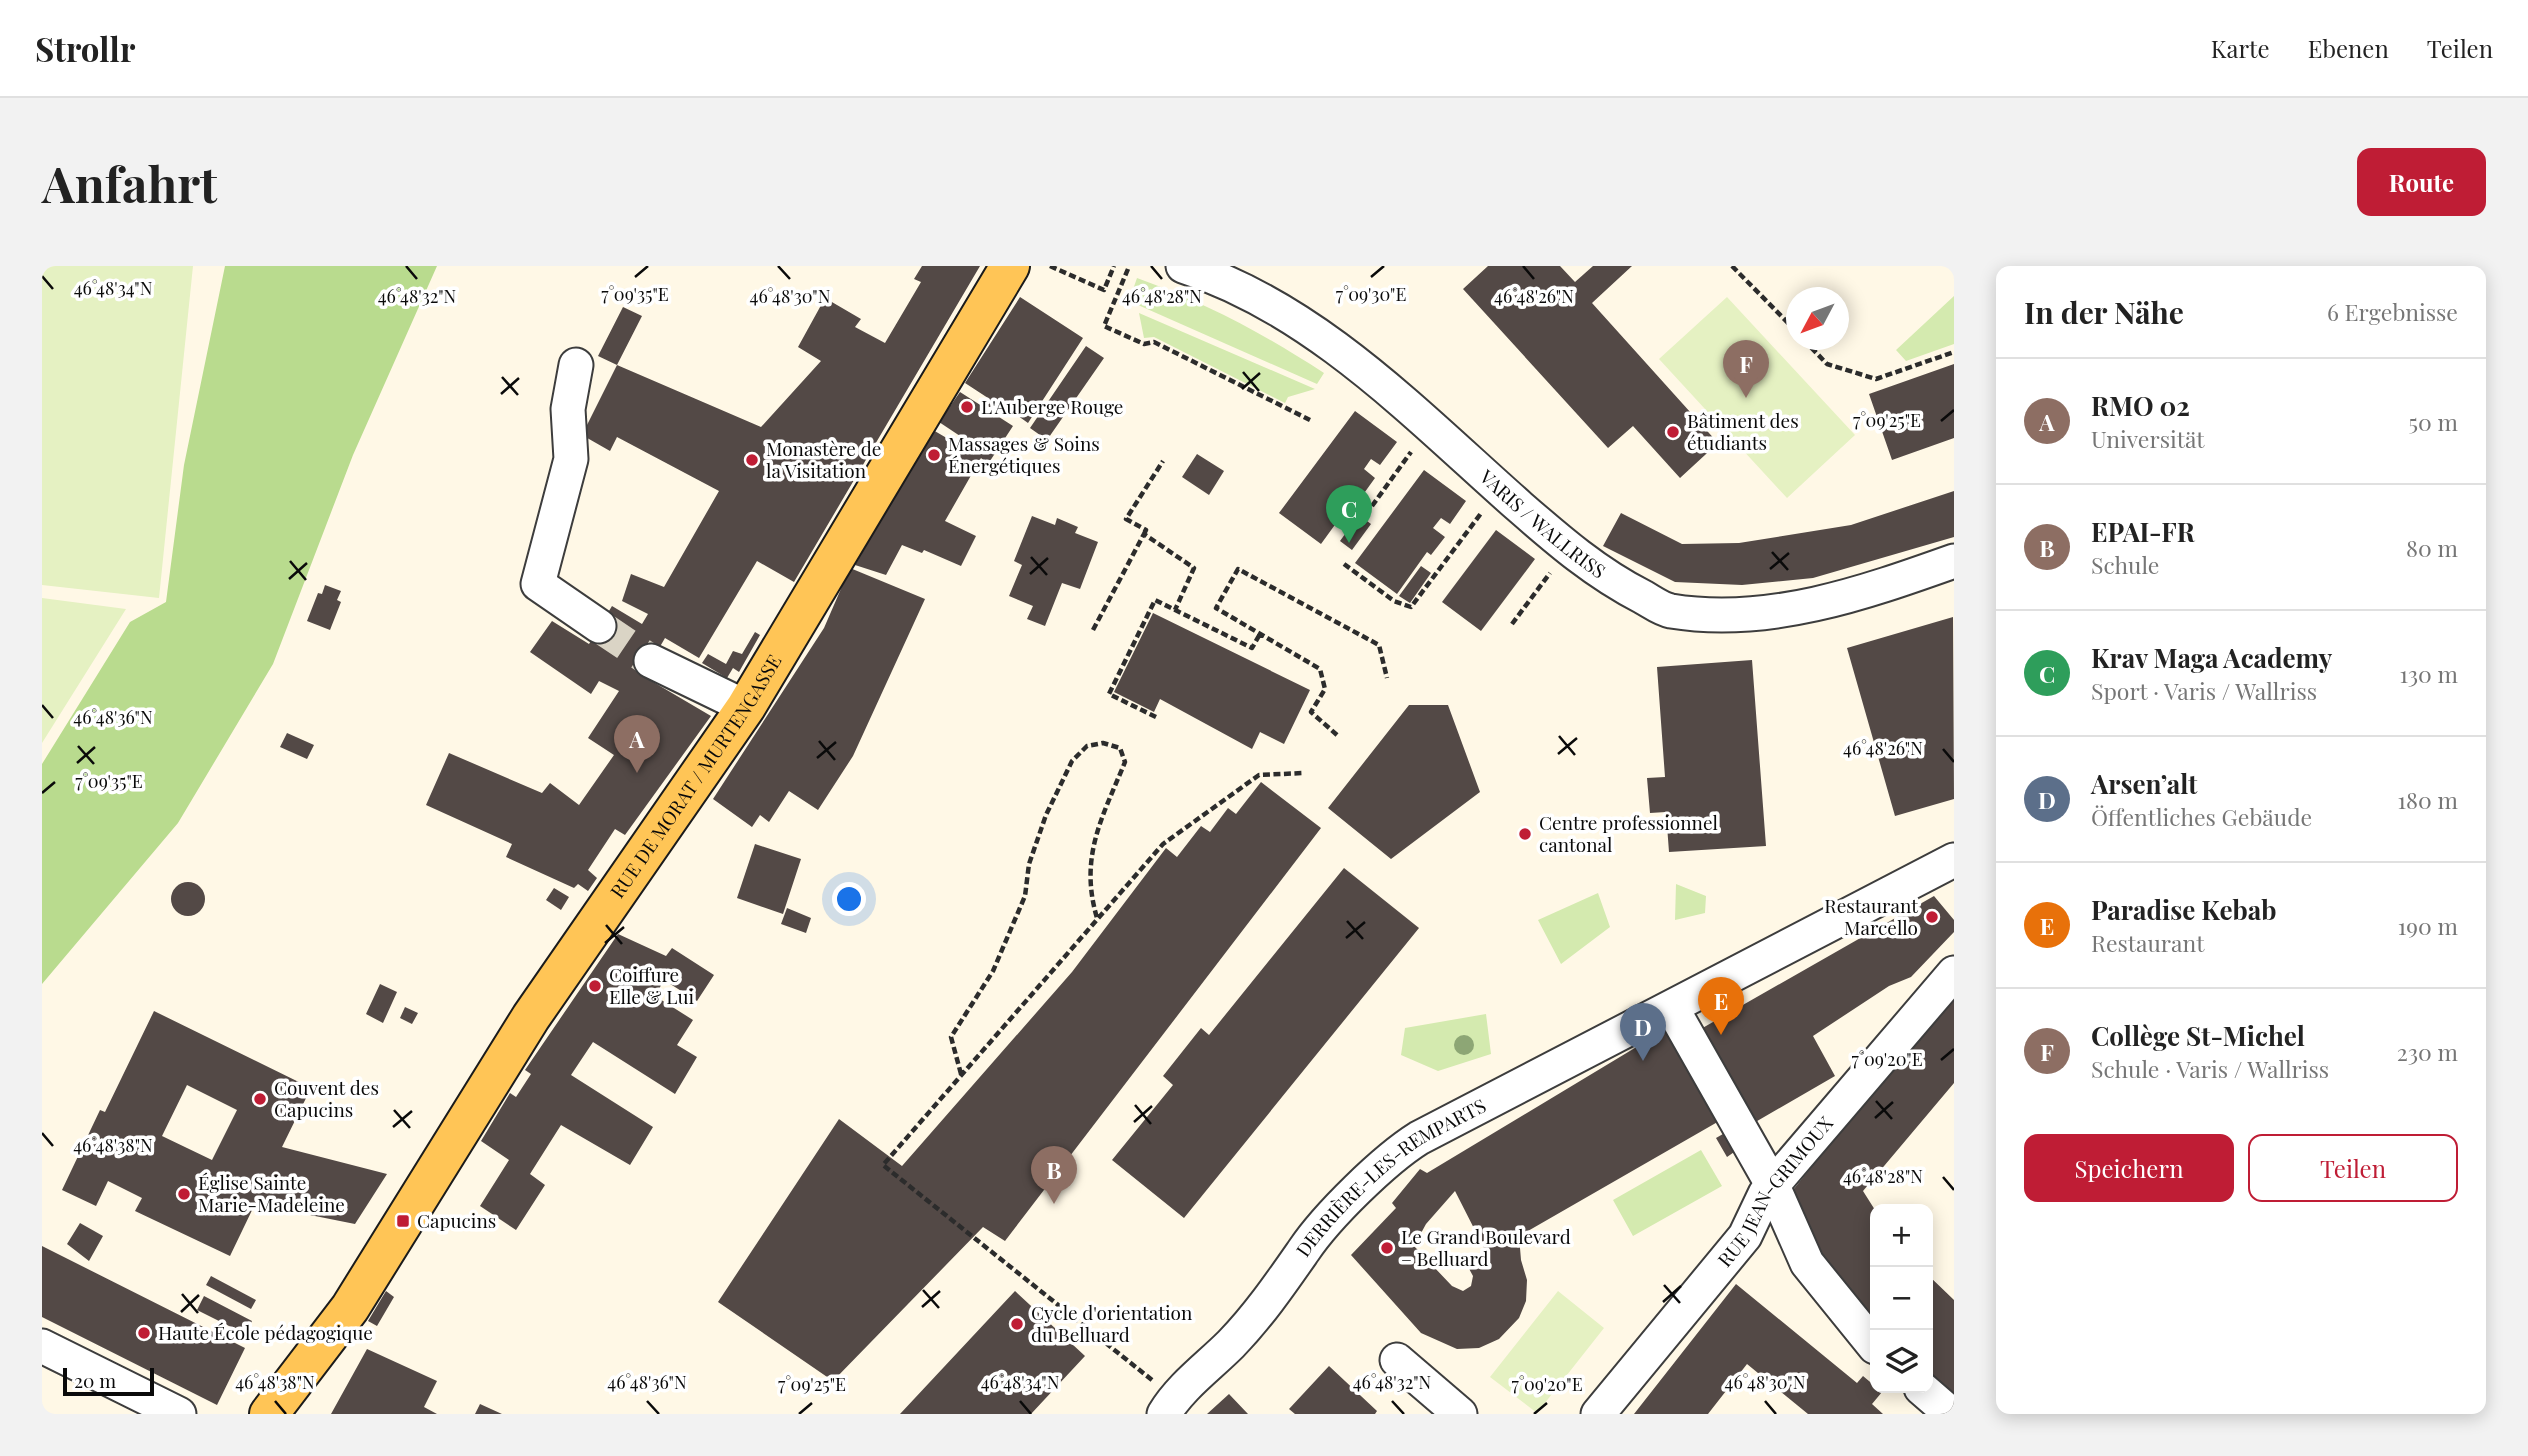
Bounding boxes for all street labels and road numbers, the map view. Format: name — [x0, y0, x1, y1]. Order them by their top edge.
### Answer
street label: VARIS / WALLRISS — [1474, 463, 1611, 583]
street label: RUE DE MORAT / MURTENGASSE — [604, 650, 784, 902]
street label: DERRIÈRE-LES-REMPARTS — [1289, 1092, 1490, 1261]
street label: RUE JEAN-GRIMOUX — [1711, 1110, 1838, 1272]

